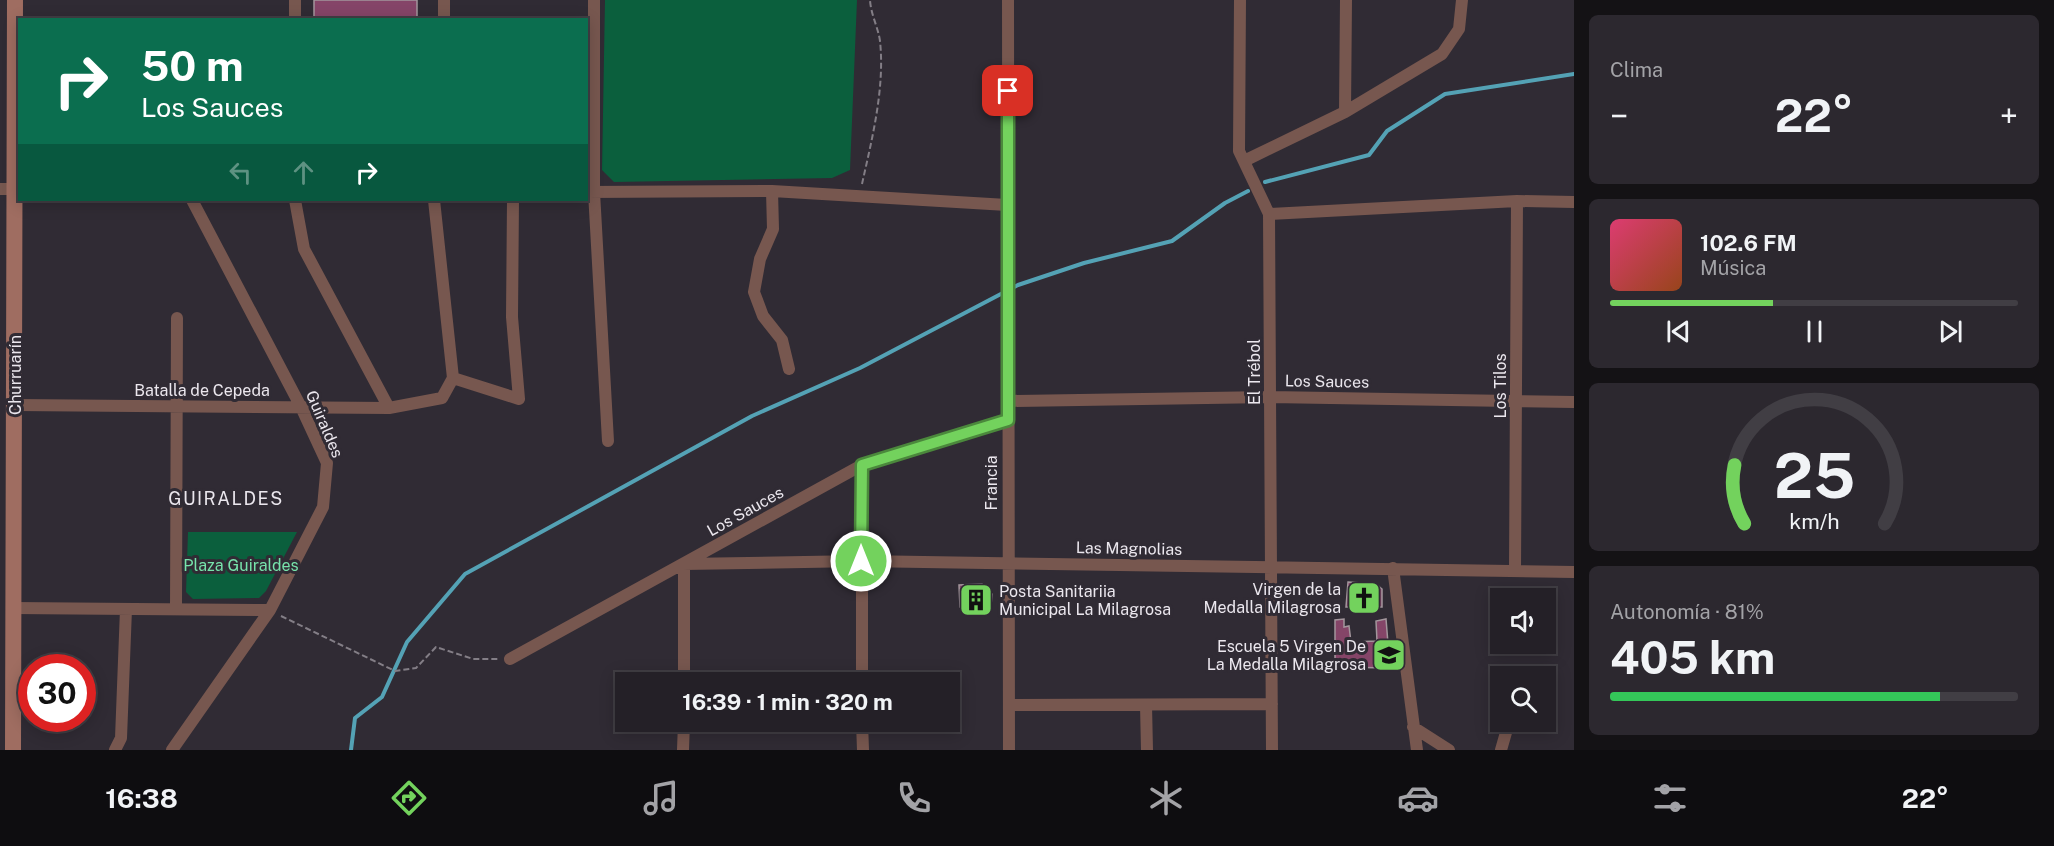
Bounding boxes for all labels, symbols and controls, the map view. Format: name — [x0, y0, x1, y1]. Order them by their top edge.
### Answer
text: 50 m — [141, 41, 244, 90]
icon: right — [42, 42, 120, 120]
text: Clima — [1610, 58, 1663, 82]
pin — [982, 65, 1033, 116]
icon: arrive — [991, 74, 1024, 107]
text: 22° — [1775, 89, 1853, 142]
text: Los Sauces — [141, 91, 283, 123]
text: − — [1610, 97, 1628, 135]
text: + — [2000, 97, 2018, 135]
icon: left — [224, 156, 257, 189]
icon: ahead — [287, 156, 320, 189]
icon: right — [350, 156, 383, 189]
text: 102.6 FM — [1700, 230, 1797, 256]
text: Música — [1700, 256, 1766, 280]
icon: previous — [1662, 315, 1695, 348]
icon: pause — [1798, 315, 1831, 348]
icon: next — [1934, 315, 1967, 348]
street label: Churruarín — [6, 335, 25, 415]
street label: El Trébol — [1245, 339, 1264, 405]
street label: Los Tilos — [1491, 354, 1510, 418]
street label: Los Sauces — [1285, 371, 1369, 392]
street label: Batalla de Cepeda — [134, 381, 270, 400]
street label: Guiraldes — [302, 388, 347, 461]
text: 25 — [1773, 439, 1855, 512]
street label: Francia — [982, 456, 1001, 510]
street label: Los Sauces — [704, 483, 787, 540]
district label: GUIRALDES — [168, 488, 284, 509]
text: km/h — [1789, 509, 1839, 534]
position arrow — [829, 529, 893, 593]
street label: Las Magnolias — [1076, 538, 1182, 559]
park label: Plaza Guiraldes — [183, 556, 299, 575]
place label: Virgen de la Medalla Milagrosa — [1203, 580, 1341, 617]
church icon: Virgen de la Medalla Milagrosa — [1346, 580, 1382, 616]
building icon: Posta Sanitariia Municipal La Milagrosa — [958, 582, 994, 618]
place label: Posta Sanitariia Municipal La Milagrosa — [999, 582, 1171, 619]
map controls — [1490, 588, 1556, 732]
button: sound — [1490, 588, 1556, 654]
text: Autonomía · 81% — [1610, 600, 1764, 624]
text: 405 km — [1610, 631, 1775, 684]
place label: Escuela 5 Virgen De La Medalla Milagrosa — [1207, 637, 1366, 674]
school or university icon: Escuela 5 Virgen De La Medalla Milagrosa — [1371, 637, 1407, 673]
speed limit sign: 30 — [18, 654, 96, 732]
button: search — [1490, 666, 1556, 732]
text: 16:39 · 1 min · 320 m — [682, 689, 893, 715]
icon: directions — [388, 777, 430, 819]
icon: music — [640, 777, 682, 819]
icon: phone — [893, 777, 935, 819]
icon: climate — [1145, 777, 1187, 819]
icon: car — [1397, 777, 1439, 819]
icon: filters — [1649, 777, 1691, 819]
text: 16:38 — [105, 782, 178, 814]
text: 22° — [1902, 782, 1949, 814]

